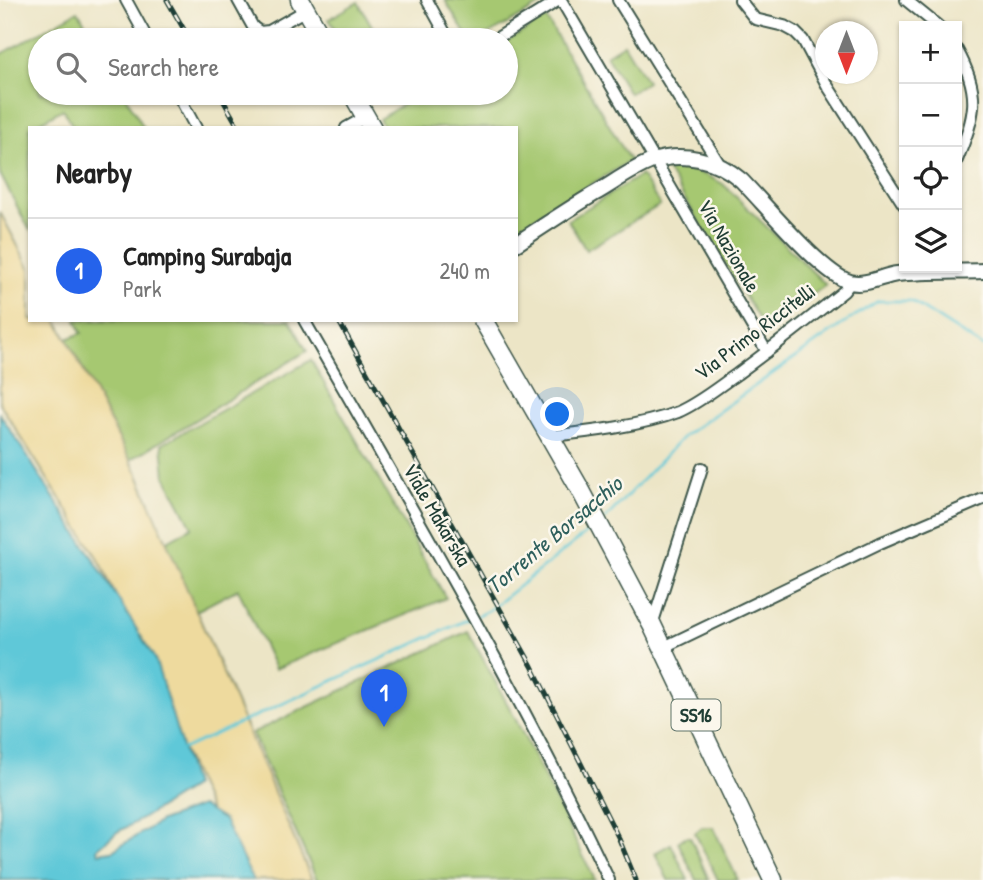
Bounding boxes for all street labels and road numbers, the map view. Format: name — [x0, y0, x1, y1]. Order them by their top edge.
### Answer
street label: Via Nazionale — [691, 194, 768, 298]
street label: Via Primo Riccitelli — [688, 277, 821, 387]
street label: Viale Makarska — [396, 458, 479, 571]
road number: SS16 — [672, 700, 720, 730]

